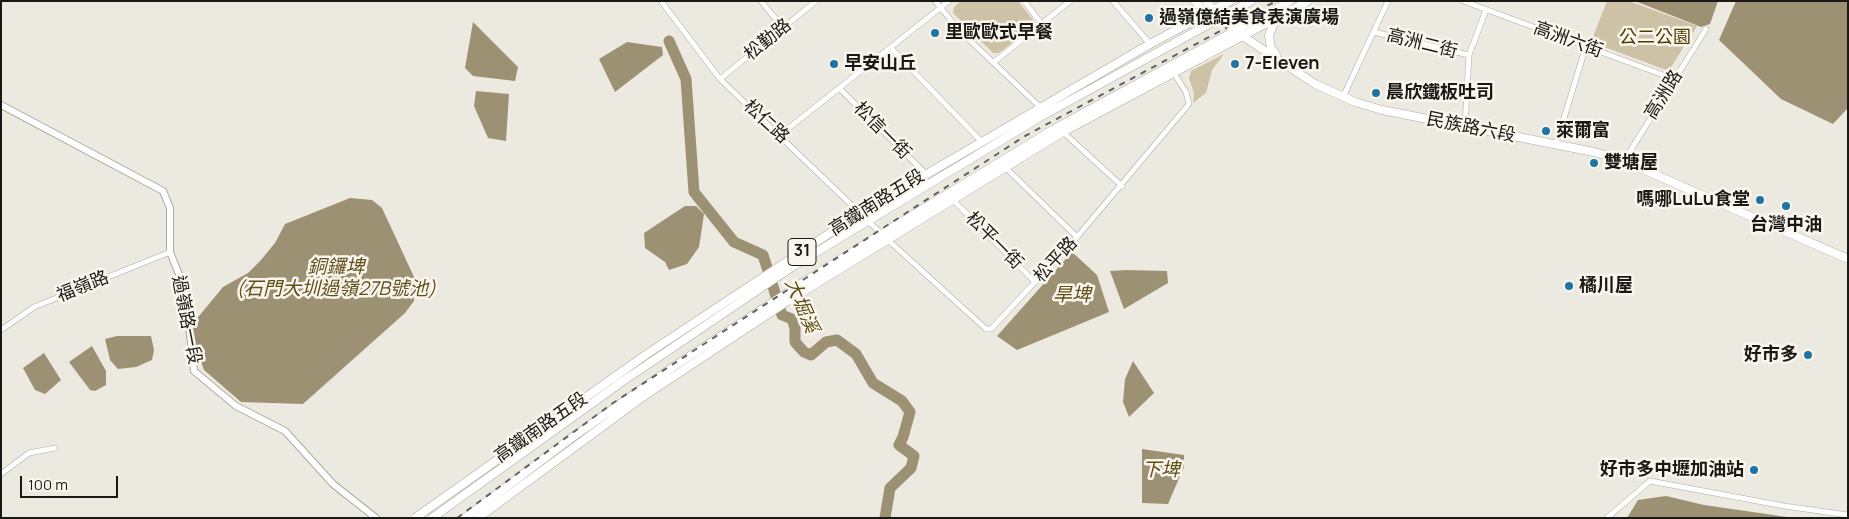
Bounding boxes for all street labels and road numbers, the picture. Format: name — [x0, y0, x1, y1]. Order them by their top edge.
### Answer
street label: 松勤路 — [740, 15, 796, 65]
street label: 高洲六街 — [1530, 18, 1606, 62]
street label: 高洲二街 — [1384, 25, 1460, 63]
street label: 高洲路 — [1641, 66, 1687, 124]
street label: 松仁路 — [739, 96, 793, 148]
street label: 松信一街 — [849, 98, 915, 164]
street label: 民族路六段 — [1425, 109, 1517, 147]
street label: 高鐵南路五段 — [825, 165, 929, 241]
street label: 松平一街 — [961, 208, 1027, 274]
street label: 松平路 — [1030, 233, 1082, 287]
road number: 31 — [788, 238, 816, 266]
street label: 福嶺路 — [54, 267, 112, 307]
street label: 過嶺路一段 — [167, 274, 205, 366]
street label: 高鐵南路五段 — [491, 388, 591, 468]

